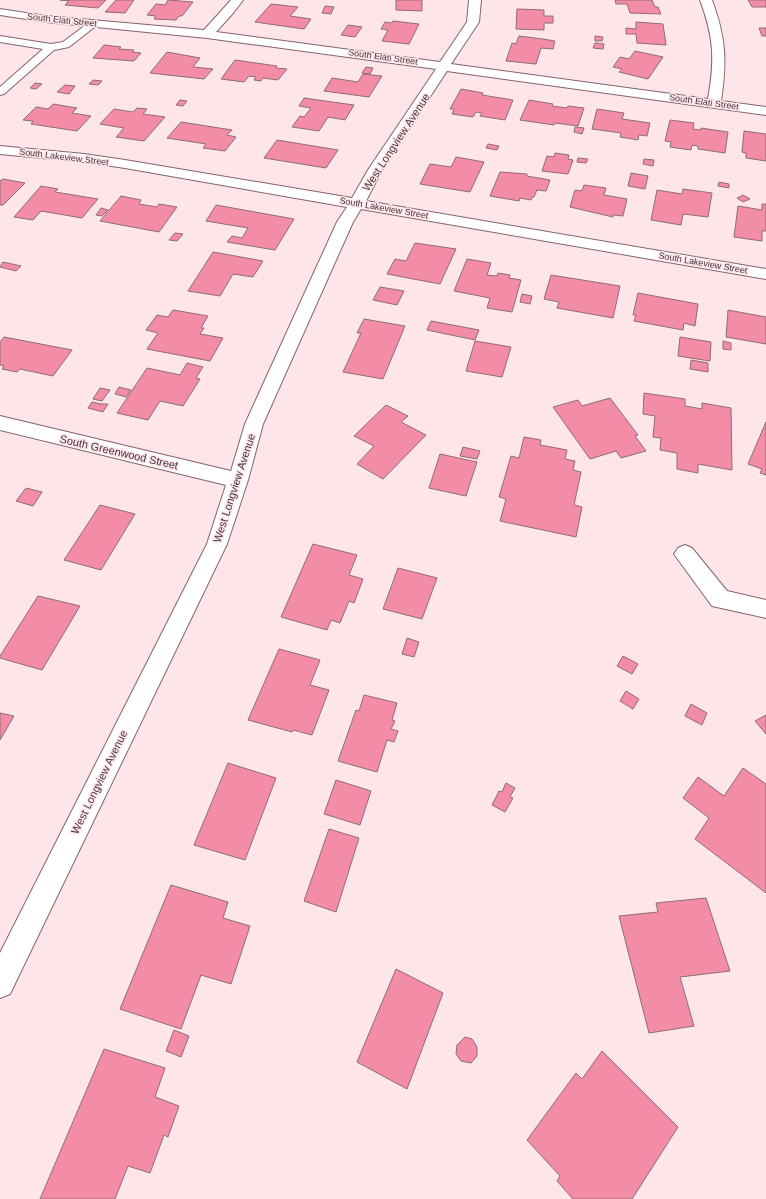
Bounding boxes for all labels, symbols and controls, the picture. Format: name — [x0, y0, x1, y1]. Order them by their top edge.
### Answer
street label: South Elati Street — [27, 11, 98, 29]
street label: South Elati Street — [348, 47, 419, 67]
street label: West Longview Avenue — [360, 91, 432, 193]
street label: South Elati Street — [669, 92, 740, 112]
street label: South Lakeview Street — [19, 147, 110, 168]
street label: South Lakeview Street — [339, 195, 430, 221]
street label: South Lakeview Street — [658, 250, 749, 276]
street label: West Longview Avenue — [211, 432, 257, 544]
street label: South Greenwood Street — [59, 433, 179, 471]
street label: West Longview Avenue — [69, 728, 129, 836]

